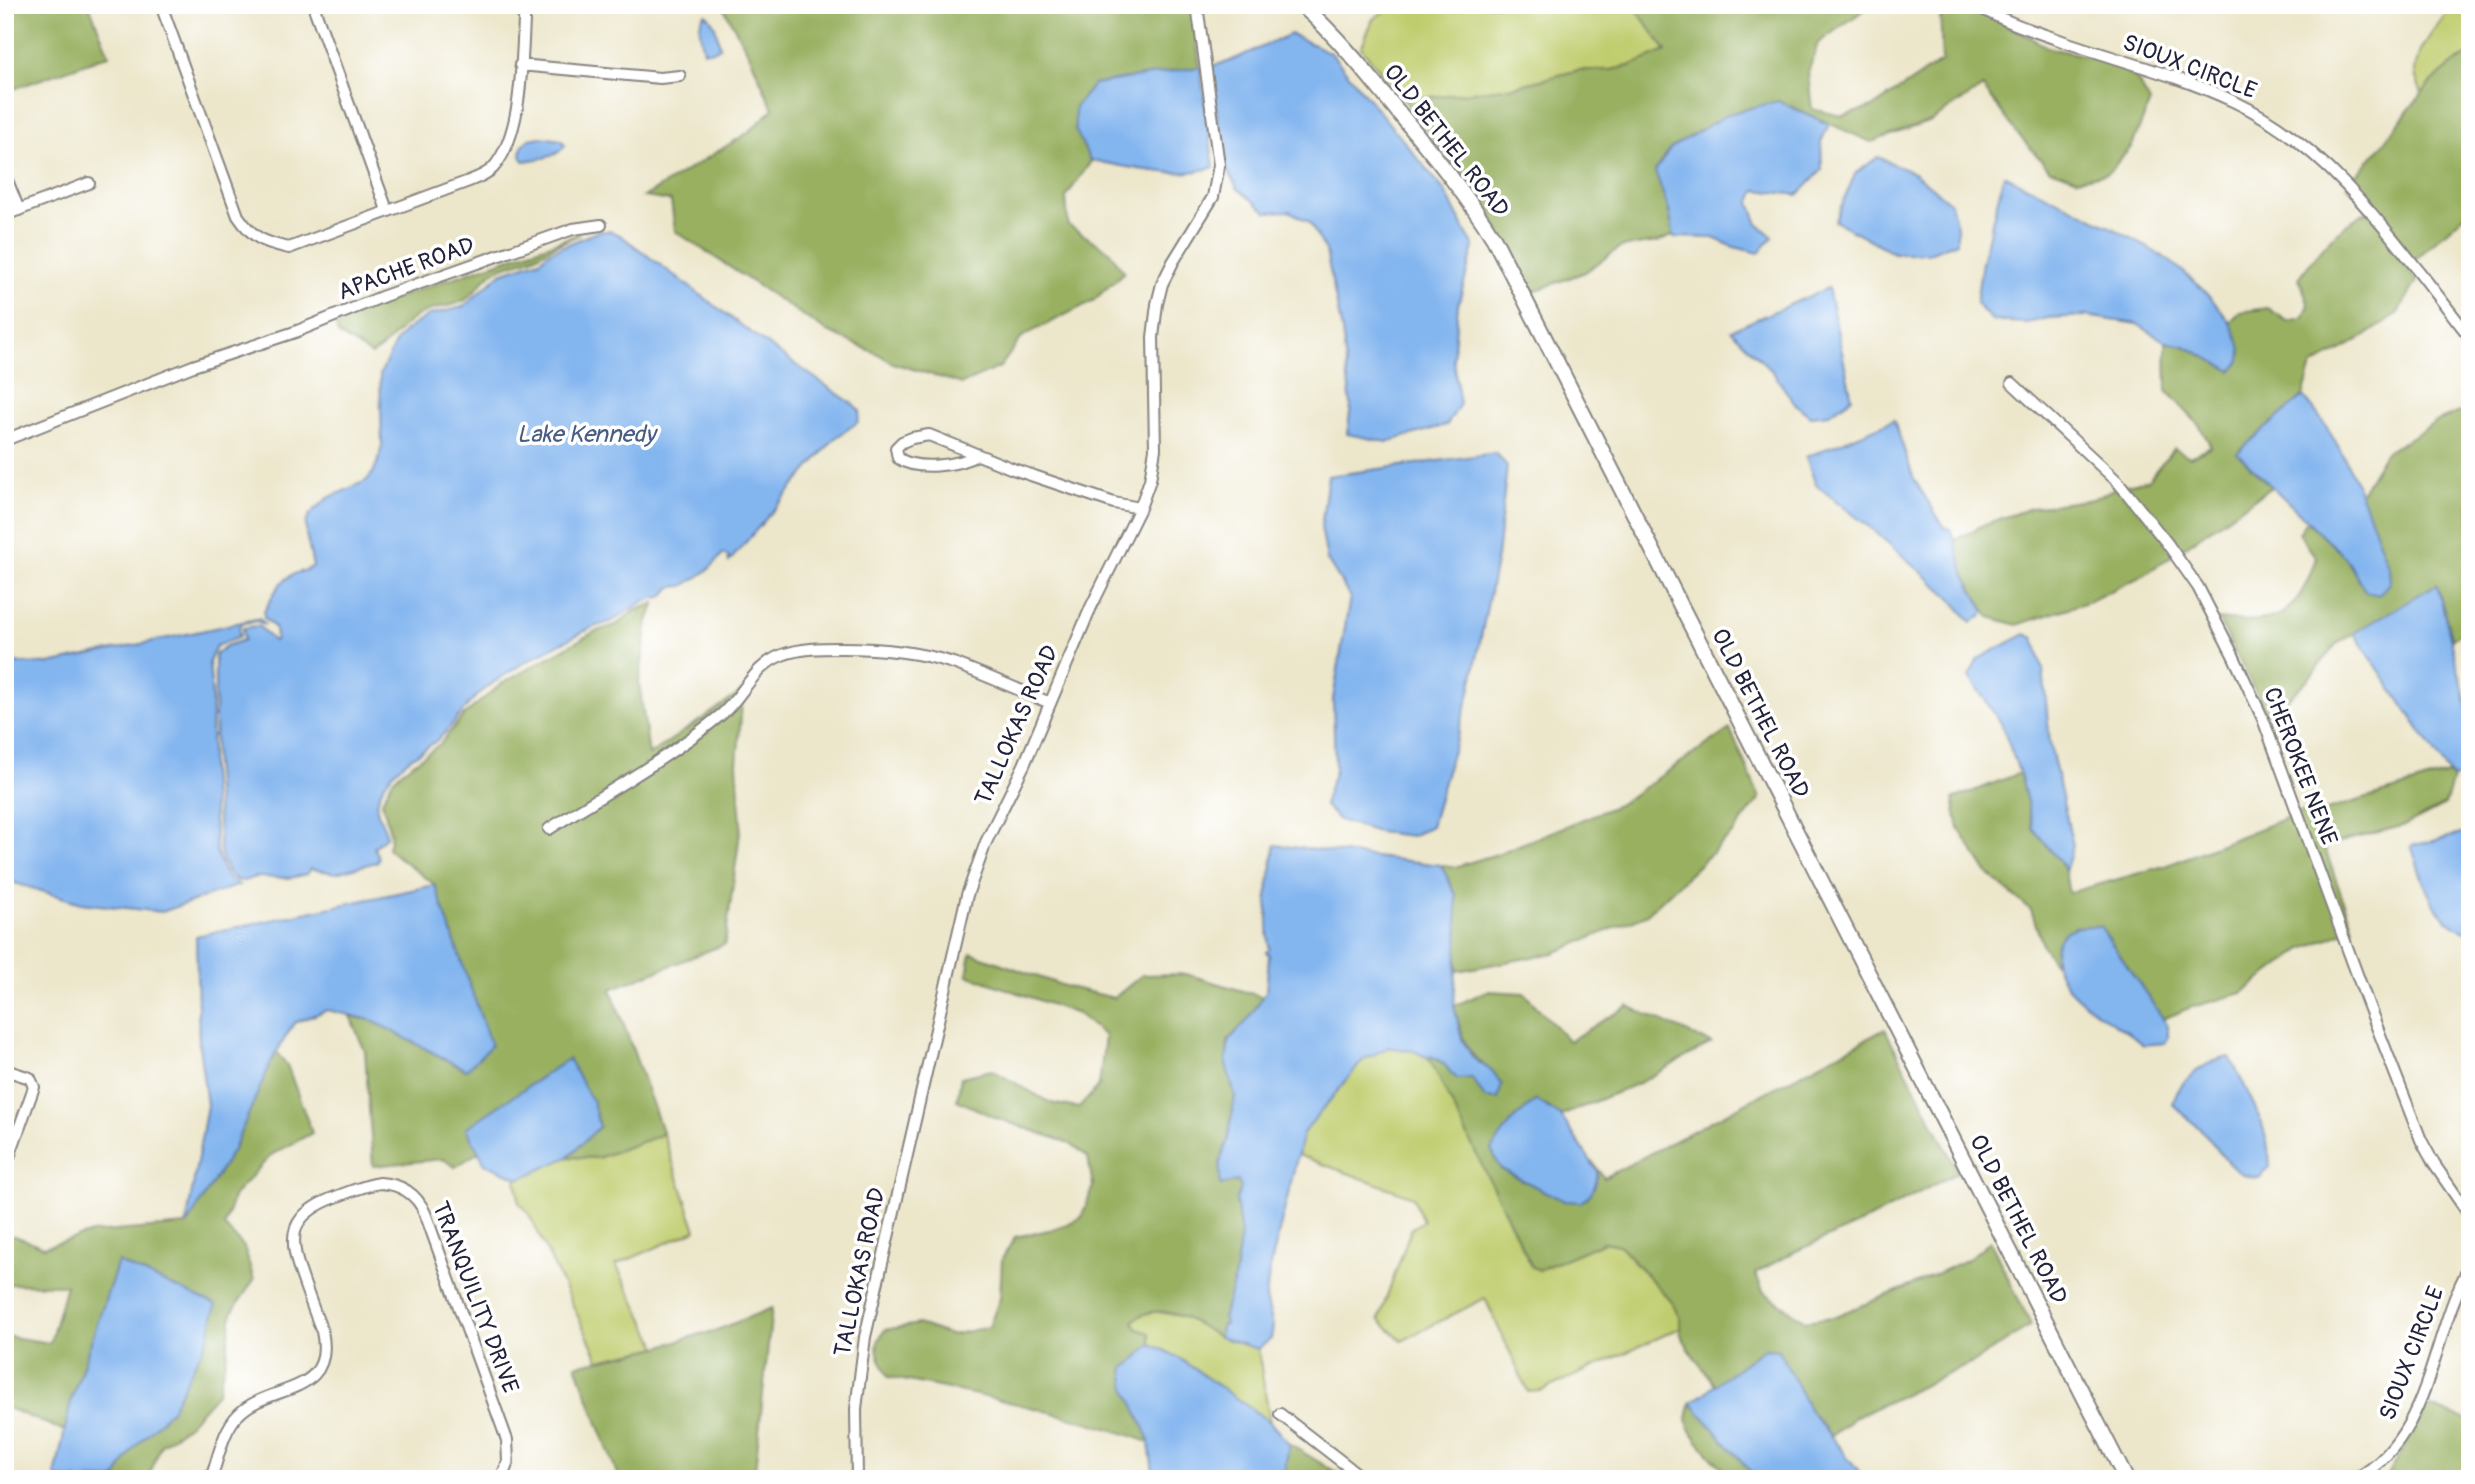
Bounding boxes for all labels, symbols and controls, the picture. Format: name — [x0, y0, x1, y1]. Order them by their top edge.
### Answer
street label: SIOUX CIRCLE — [2119, 28, 2261, 105]
street label: OLD BETHEL ROAD — [1378, 58, 1515, 223]
street label: APACHE ROAD — [334, 230, 478, 307]
water label: Lake Kennedy — [517, 420, 658, 449]
street label: OLD BETHEL ROAD — [1705, 624, 1816, 803]
street label: TALLOKAS ROAD — [968, 641, 1065, 810]
street label: CHEROKEE NENE — [2257, 683, 2344, 849]
street label: OLD BETHEL ROAD — [1963, 1130, 2074, 1309]
street label: TALLOKAS ROAD — [827, 1185, 892, 1359]
street label: TRANQUILITY DRIVE — [426, 1197, 525, 1397]
street label: SIOUX CIRCLE — [2373, 1282, 2450, 1424]

